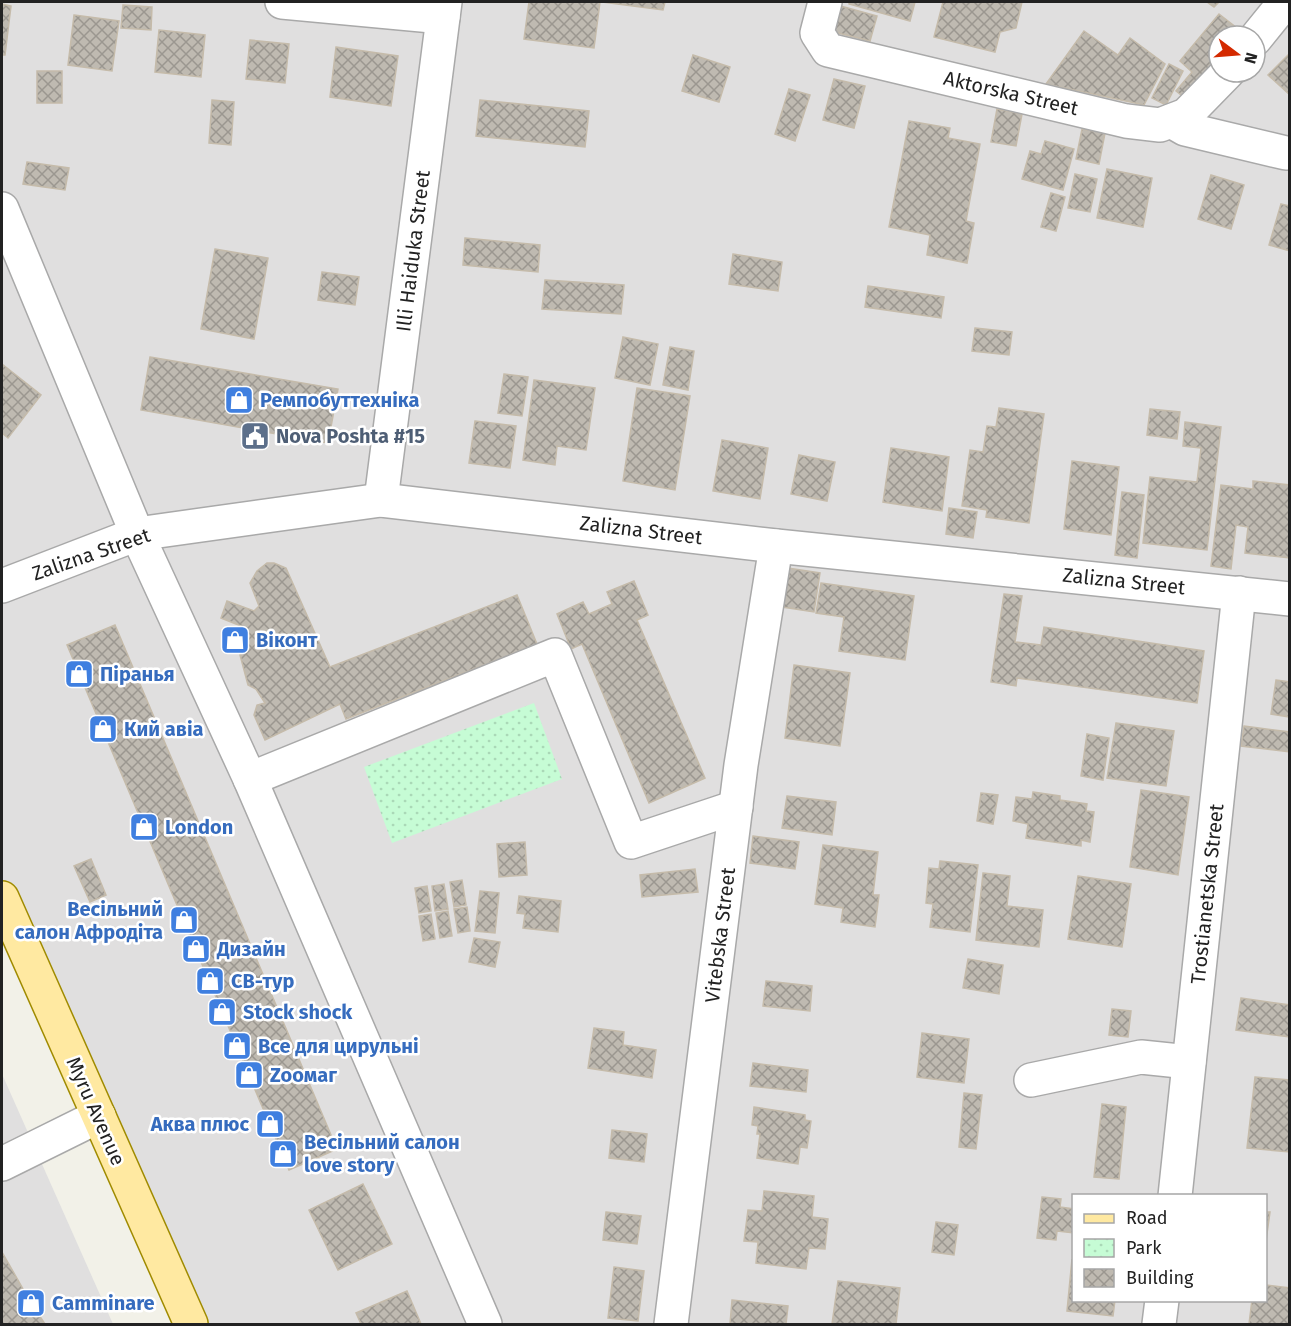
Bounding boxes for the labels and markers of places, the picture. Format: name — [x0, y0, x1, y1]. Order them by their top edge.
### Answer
shop icon: Ремпобуттехніка — [223, 384, 255, 416]
place label: Ремпобуттехніка — [260, 388, 419, 412]
public building icon: Nova Poshta #15 — [239, 420, 271, 452]
place label: Nova Poshta #15 — [276, 424, 425, 448]
shop icon: Віконт — [219, 624, 251, 656]
place label: Віконт — [256, 628, 318, 652]
shop icon: Піранья — [63, 658, 95, 690]
place label: Піранья — [100, 662, 175, 686]
shop icon: Кий авіа — [87, 713, 119, 745]
place label: Кий авіа — [124, 717, 204, 741]
shop icon: London — [128, 811, 160, 843]
place label: London — [165, 815, 233, 839]
place label: Весільний салон Афродіта — [15, 897, 163, 944]
shop icon: Весільний салон Афродіта — [168, 904, 200, 936]
shop icon: Дизайн — [180, 933, 212, 965]
place label: Дизайн — [216, 937, 286, 961]
shop icon: СВ-тур — [194, 965, 226, 997]
place label: СВ-тур — [231, 969, 294, 993]
shop icon: Stock shock — [206, 996, 238, 1028]
place label: Stock shock — [243, 1000, 353, 1024]
shop icon: Все для цирульні — [221, 1030, 253, 1062]
place label: Все для цирульні — [258, 1034, 419, 1058]
shop icon: Zooмаг — [233, 1059, 265, 1091]
place label: Zooмаг — [270, 1063, 337, 1087]
shop icon: Аква плюс — [254, 1108, 286, 1140]
place label: Аква плюс — [150, 1112, 249, 1136]
place label: Весільний салон love story — [304, 1130, 460, 1177]
shop icon: Весільний салон love story — [267, 1138, 299, 1170]
shop icon: Camminare — [15, 1287, 47, 1319]
place label: Camminare — [52, 1291, 155, 1315]

